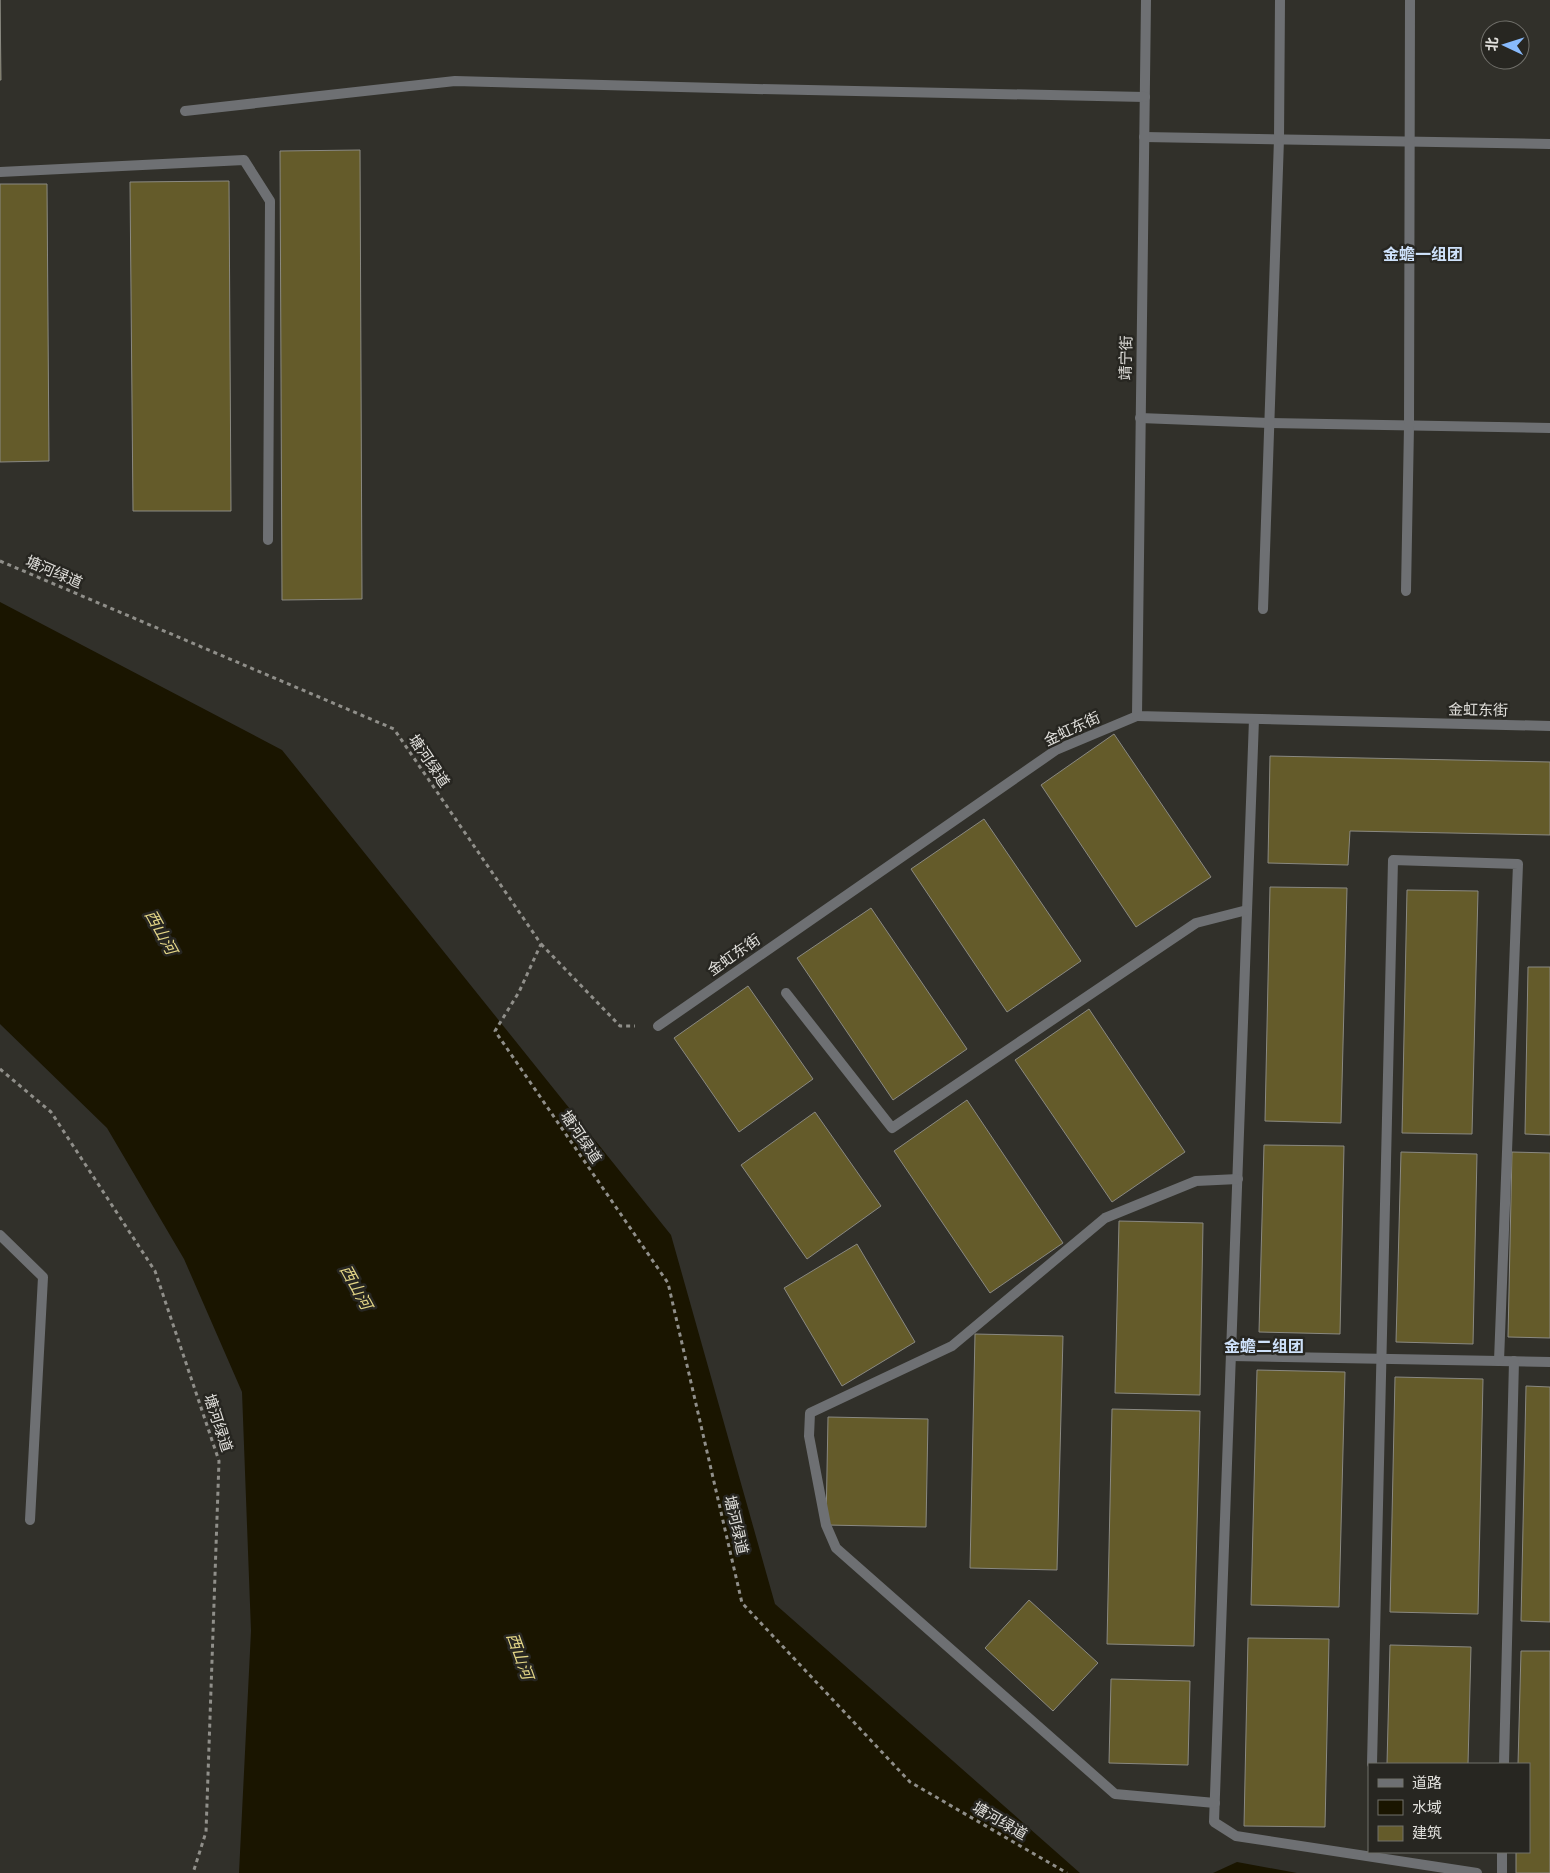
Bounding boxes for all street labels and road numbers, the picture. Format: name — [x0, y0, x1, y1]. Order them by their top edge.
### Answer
street label: 靖宁街 — [1115, 335, 1137, 381]
street label: 塘河绿道 — [22, 550, 86, 594]
street label: 金虹东街 — [1448, 698, 1508, 722]
street label: 金虹东街 — [1040, 706, 1104, 752]
street label: 塘河绿道 — [403, 730, 455, 792]
street label: 金虹东街 — [703, 929, 765, 981]
street label: 塘河绿道 — [555, 1106, 607, 1168]
street label: 塘河绿道 — [198, 1391, 238, 1455]
street label: 塘河绿道 — [719, 1493, 753, 1557]
street label: 塘河绿道 — [969, 1796, 1031, 1846]

